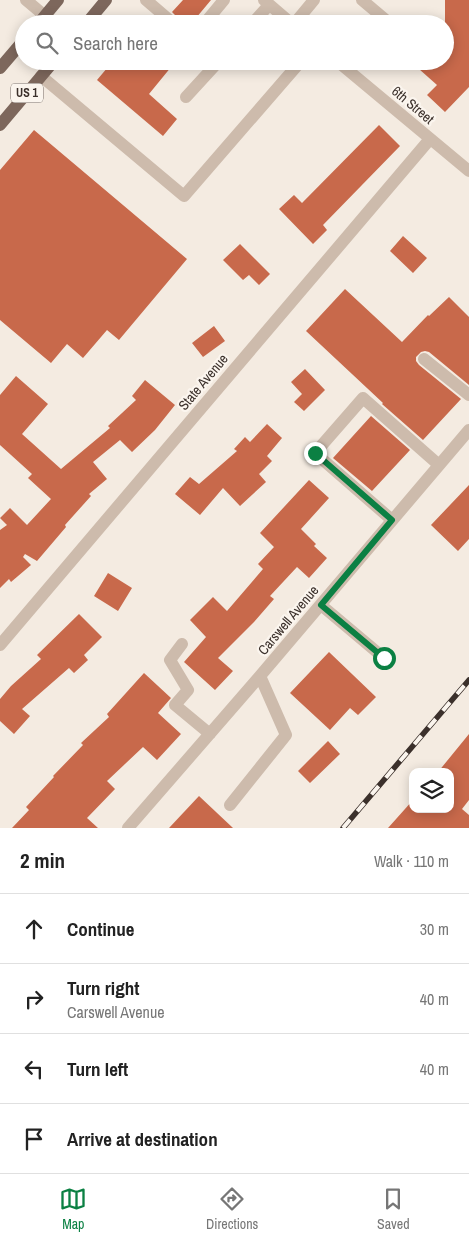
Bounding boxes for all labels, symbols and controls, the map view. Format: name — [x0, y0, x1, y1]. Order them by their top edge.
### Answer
search box — [15, 15, 454, 70]
icon: search — [33, 29, 61, 57]
text: Search here — [73, 30, 158, 56]
street label: 6th Street — [388, 82, 438, 128]
road number: US 1 — [11, 84, 43, 102]
street label: State Avenue — [174, 350, 232, 414]
route end — [304, 442, 327, 465]
street label: Carswell Avenue — [254, 582, 322, 658]
route start — [373, 647, 396, 670]
map controls — [409, 768, 454, 813]
button: layers — [409, 768, 454, 813]
text: 2 min — [20, 846, 65, 875]
text: Walk · 110 m — [374, 850, 449, 872]
icon: ahead — [20, 915, 48, 943]
text: Continue — [67, 916, 135, 942]
text: 30 m — [420, 918, 449, 940]
text: Turn right — [67, 975, 139, 1001]
icon: right — [20, 985, 48, 1013]
text: 40 m — [420, 988, 449, 1010]
text: Carswell Avenue — [67, 1001, 165, 1023]
icon: left — [20, 1055, 48, 1083]
text: Turn left — [67, 1056, 128, 1082]
text: 40 m — [420, 1058, 449, 1080]
icon: arrive — [20, 1125, 48, 1153]
text: Arrive at destination — [67, 1126, 218, 1152]
tab: Map — [59, 1185, 87, 1233]
tab: Directions — [206, 1185, 258, 1233]
tab: Saved — [377, 1185, 410, 1233]

